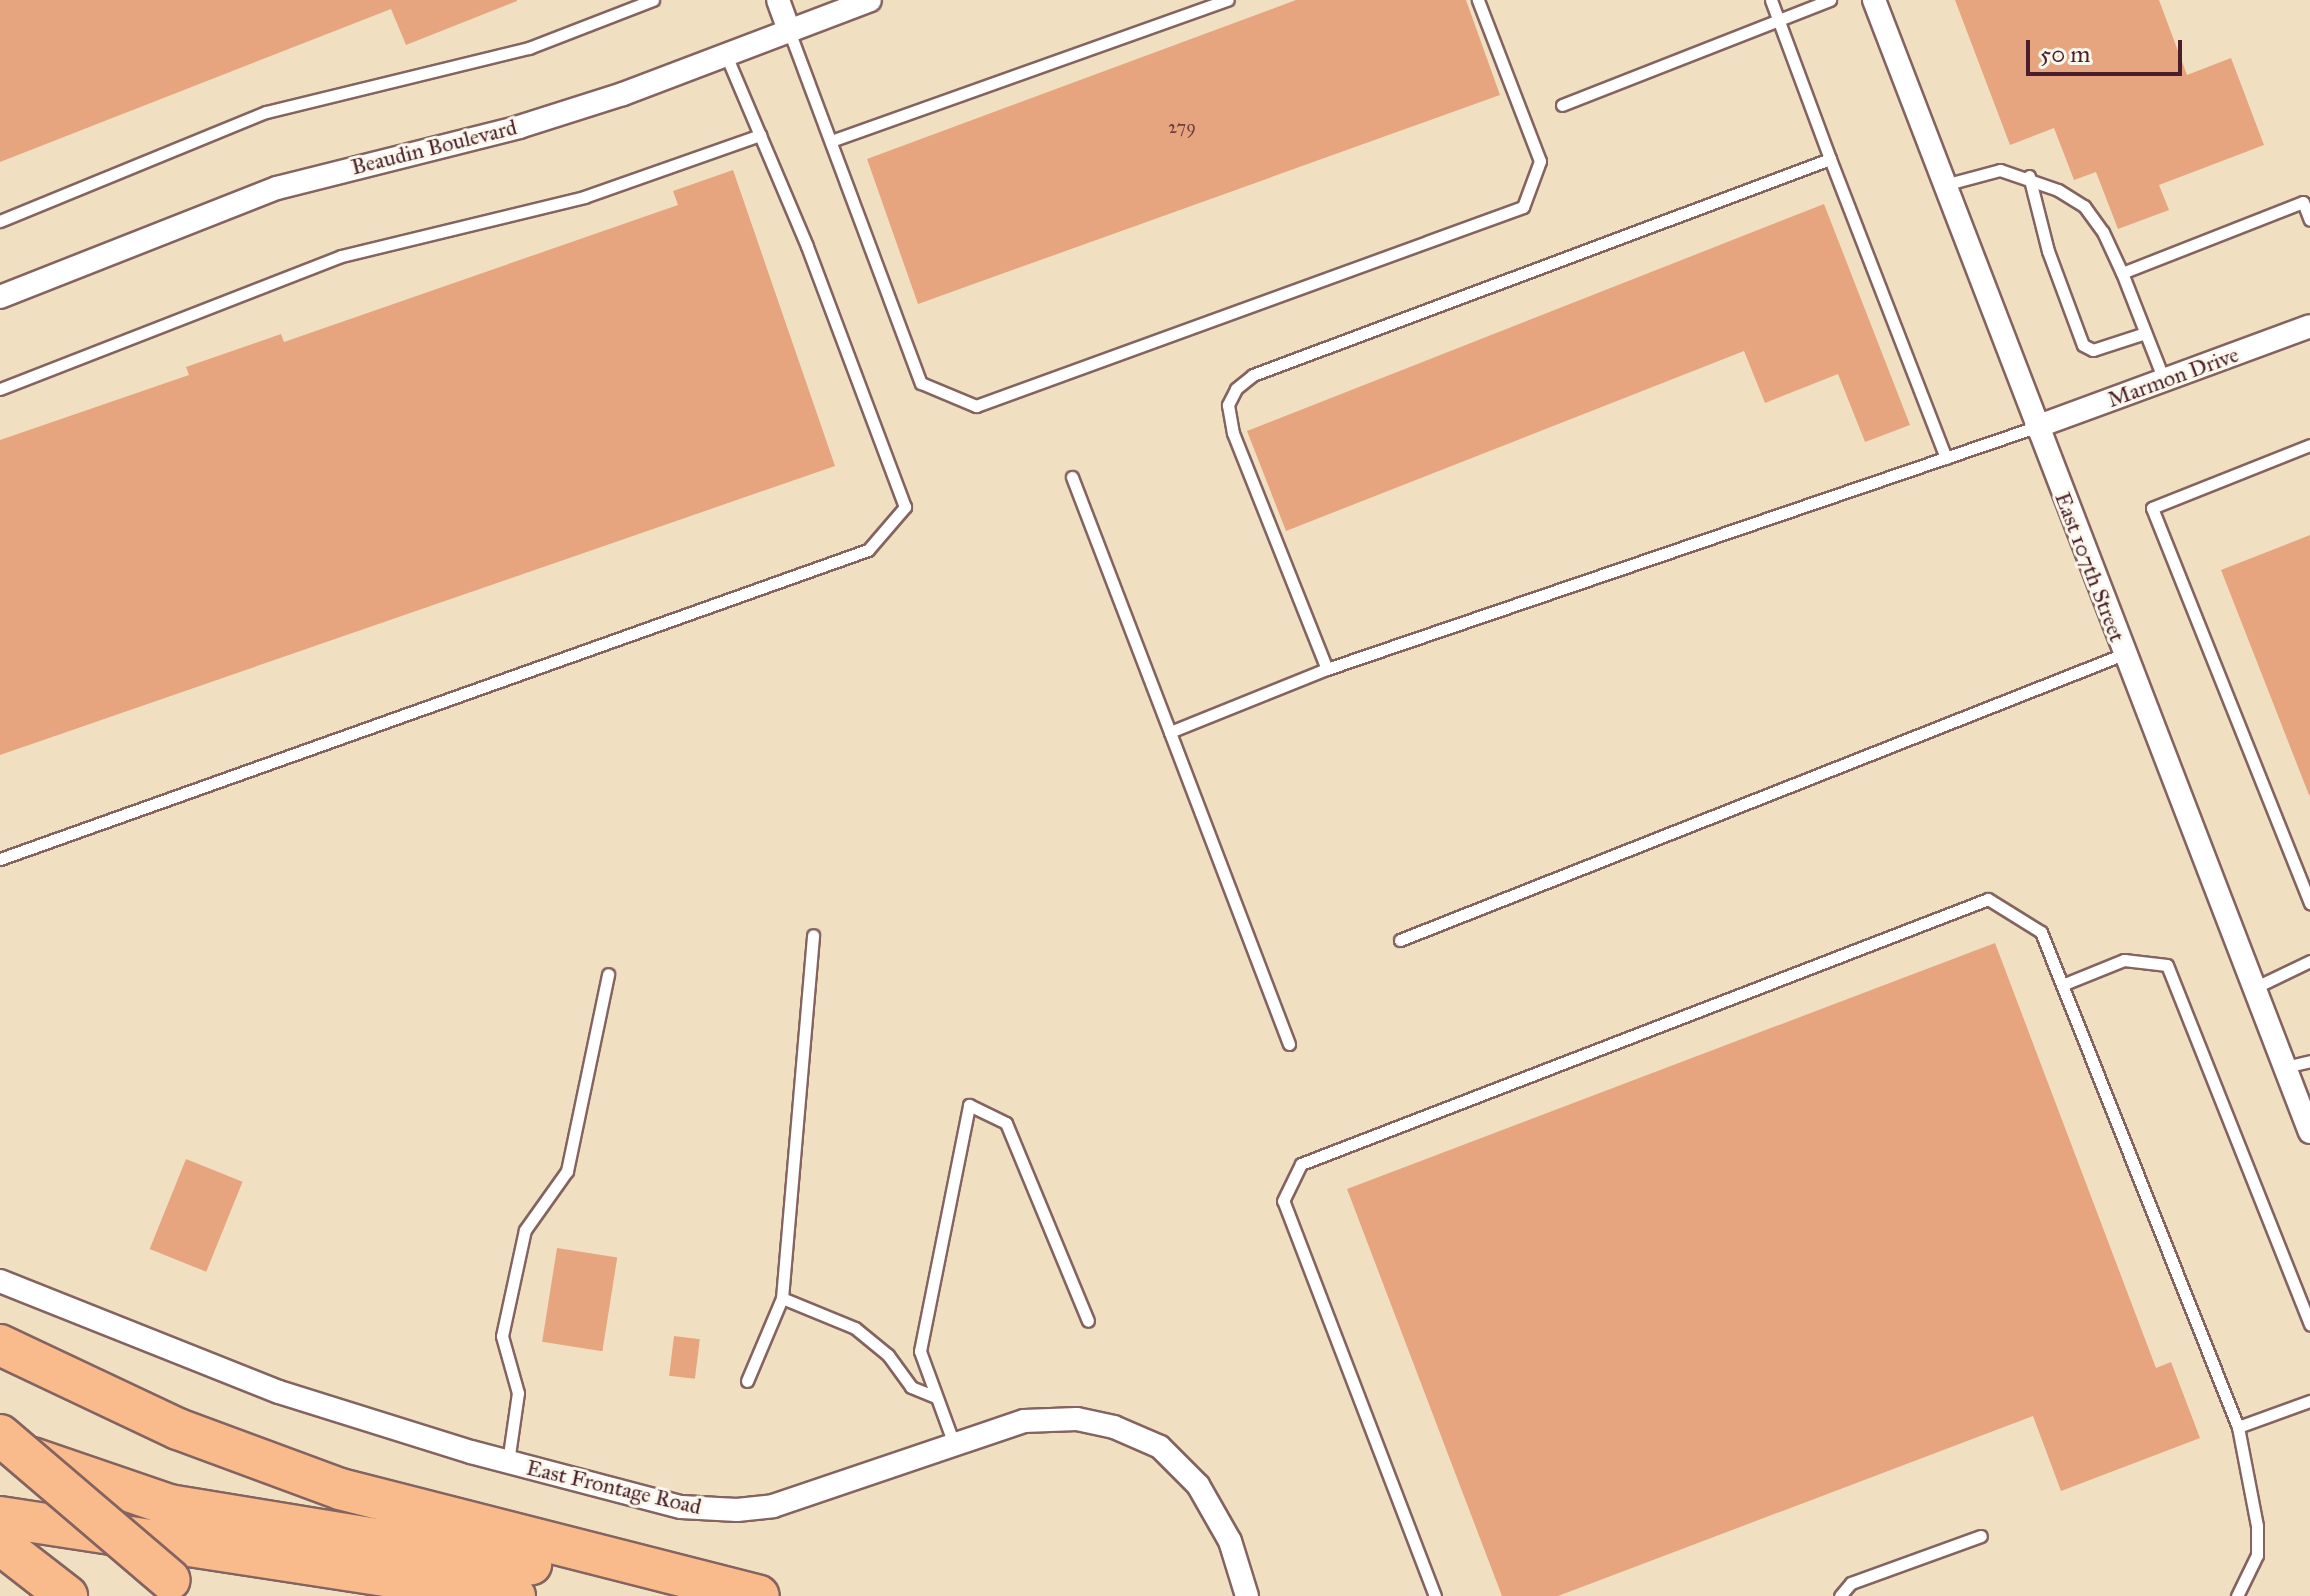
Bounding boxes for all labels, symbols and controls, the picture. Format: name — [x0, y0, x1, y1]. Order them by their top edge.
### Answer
scale bar — [2030, 24, 2186, 74]
text: 50 m — [2040, 39, 2090, 69]
street label: Beaudin Boulevard — [348, 114, 520, 180]
house number: 279 — [1168, 116, 1196, 138]
street label: Marmon Drive — [2104, 341, 2242, 413]
street label: East 107th Street — [2049, 488, 2131, 646]
street label: East Frontage Road — [524, 1454, 704, 1520]

